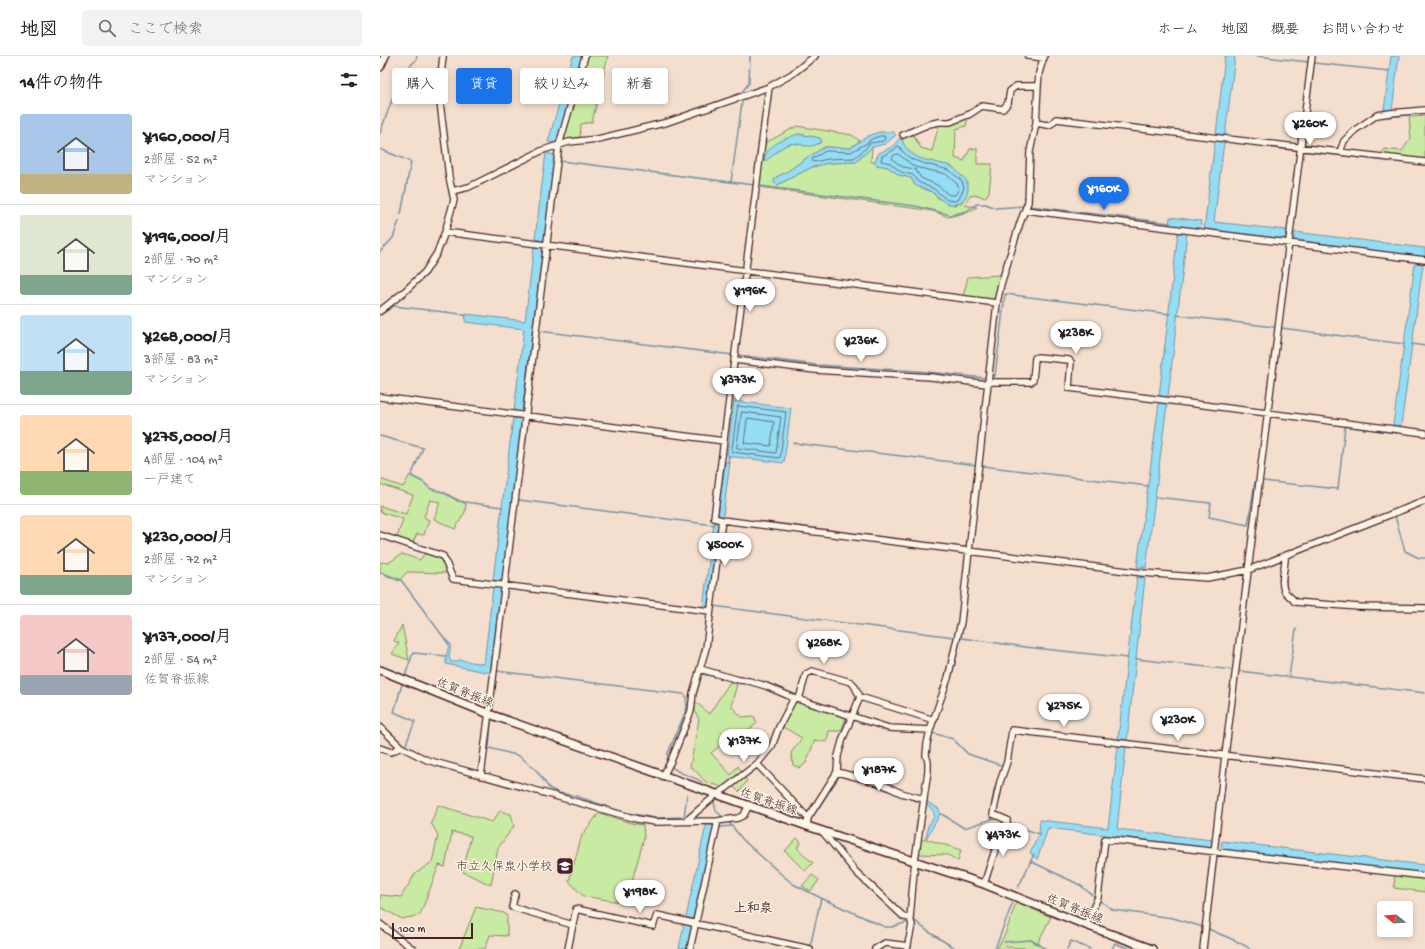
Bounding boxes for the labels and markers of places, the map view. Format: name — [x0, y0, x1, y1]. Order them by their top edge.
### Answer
pin: ¥260K — [1282, 112, 1338, 146]
pin: ¥160K — [1076, 177, 1132, 211]
pin: ¥196K — [722, 279, 778, 313]
pin: ¥238K — [1048, 321, 1104, 355]
pin: ¥236K — [833, 329, 889, 363]
pin: ¥373K — [710, 368, 766, 402]
pin: ¥500K — [697, 533, 753, 567]
pin: ¥268K — [796, 631, 852, 665]
pin: ¥275K — [1036, 694, 1092, 728]
pin: ¥230K — [1150, 708, 1206, 742]
pin: ¥137K — [716, 729, 772, 763]
pin: ¥187K — [851, 758, 907, 792]
pin: ¥473K — [975, 823, 1031, 857]
school or university icon: 市立久保泉小学校 — [555, 856, 575, 876]
place label: 市立久保泉小学校 — [456, 860, 552, 875]
pin: ¥198K — [612, 880, 668, 914]

